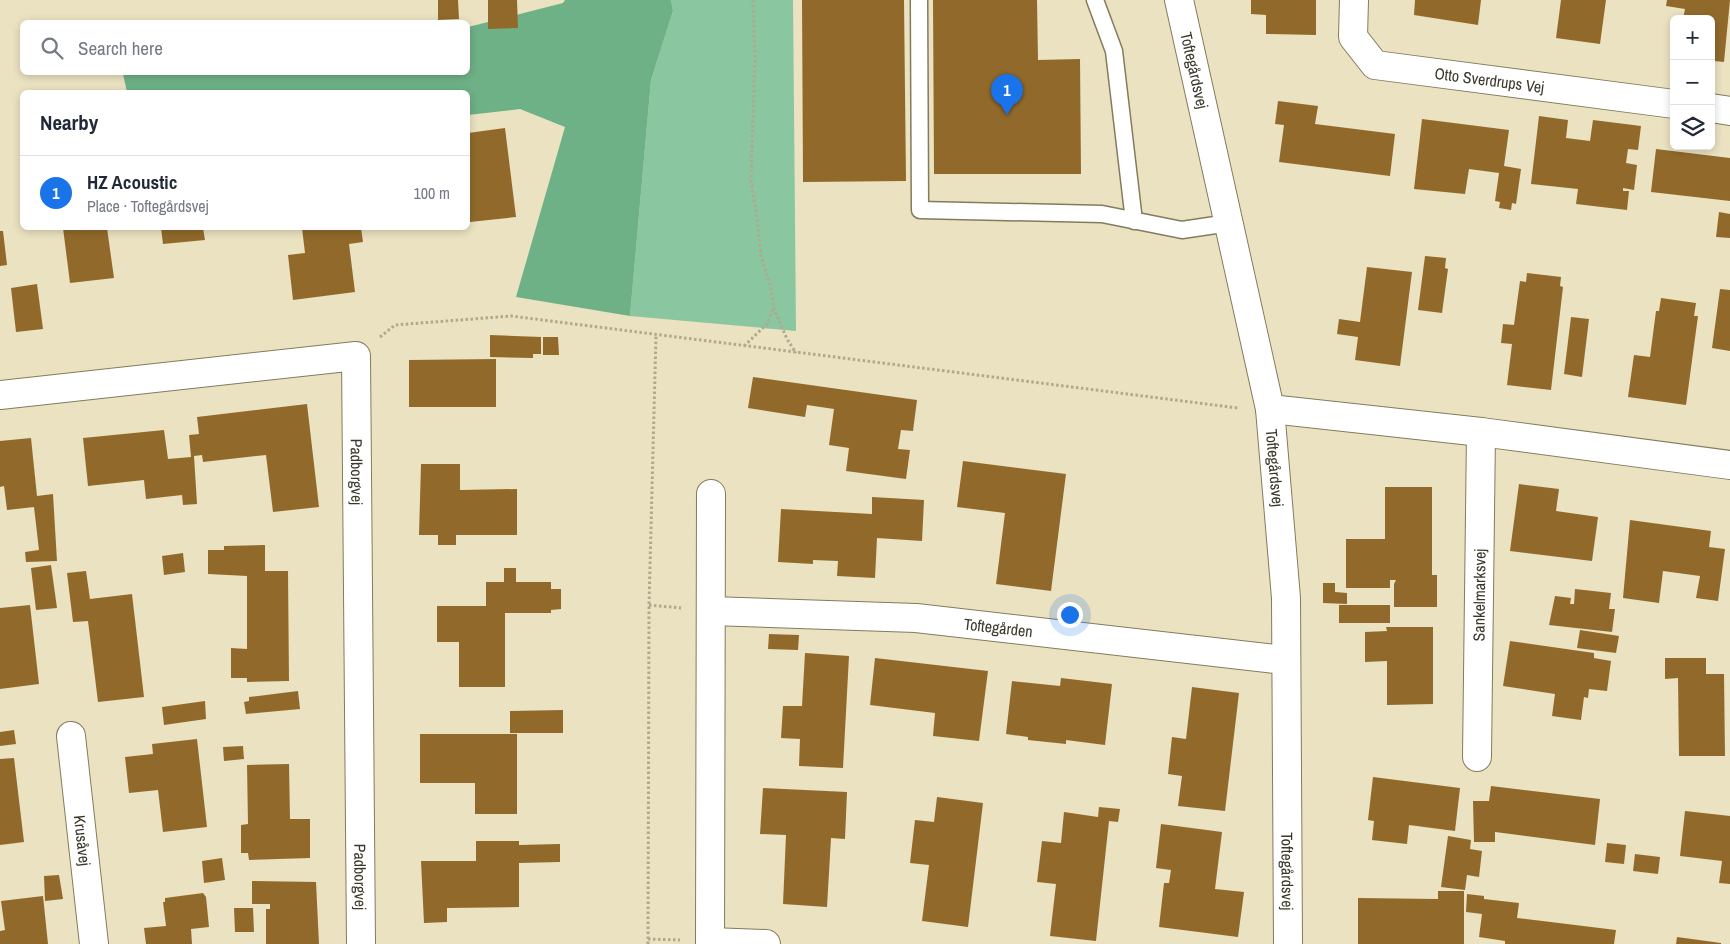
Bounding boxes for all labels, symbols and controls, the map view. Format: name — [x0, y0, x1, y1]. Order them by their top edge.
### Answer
map controls — [1670, 15, 1715, 150]
button: + — [1670, 15, 1715, 60]
search box — [20, 20, 470, 75]
street label: Toftegårdsvej — [1175, 30, 1214, 111]
icon: search — [38, 34, 66, 62]
text: Search here — [78, 35, 163, 61]
button: − — [1670, 60, 1715, 105]
street label: Otto Sverdrups Vej — [1433, 62, 1546, 98]
pin: 1 — [991, 74, 1023, 115]
button: layers — [1670, 105, 1715, 150]
text: Nearby — [40, 108, 98, 137]
text: HZ Acoustic — [87, 169, 177, 195]
text: 1 — [52, 182, 60, 204]
text: 100 m — [414, 182, 450, 204]
text: Place · Toftegårdsvej — [87, 195, 209, 217]
street label: Toftegårdsvej — [1261, 428, 1289, 508]
street label: Padborgvej — [346, 439, 368, 505]
street label: Sankelmarksvej — [1467, 548, 1491, 641]
your location — [1057, 602, 1083, 628]
street label: Toftegården — [963, 613, 1034, 642]
street label: Krusåvej — [69, 814, 96, 867]
street label: Toftegårdsvej — [1276, 832, 1299, 910]
street label: Padborgvej — [349, 844, 372, 910]

